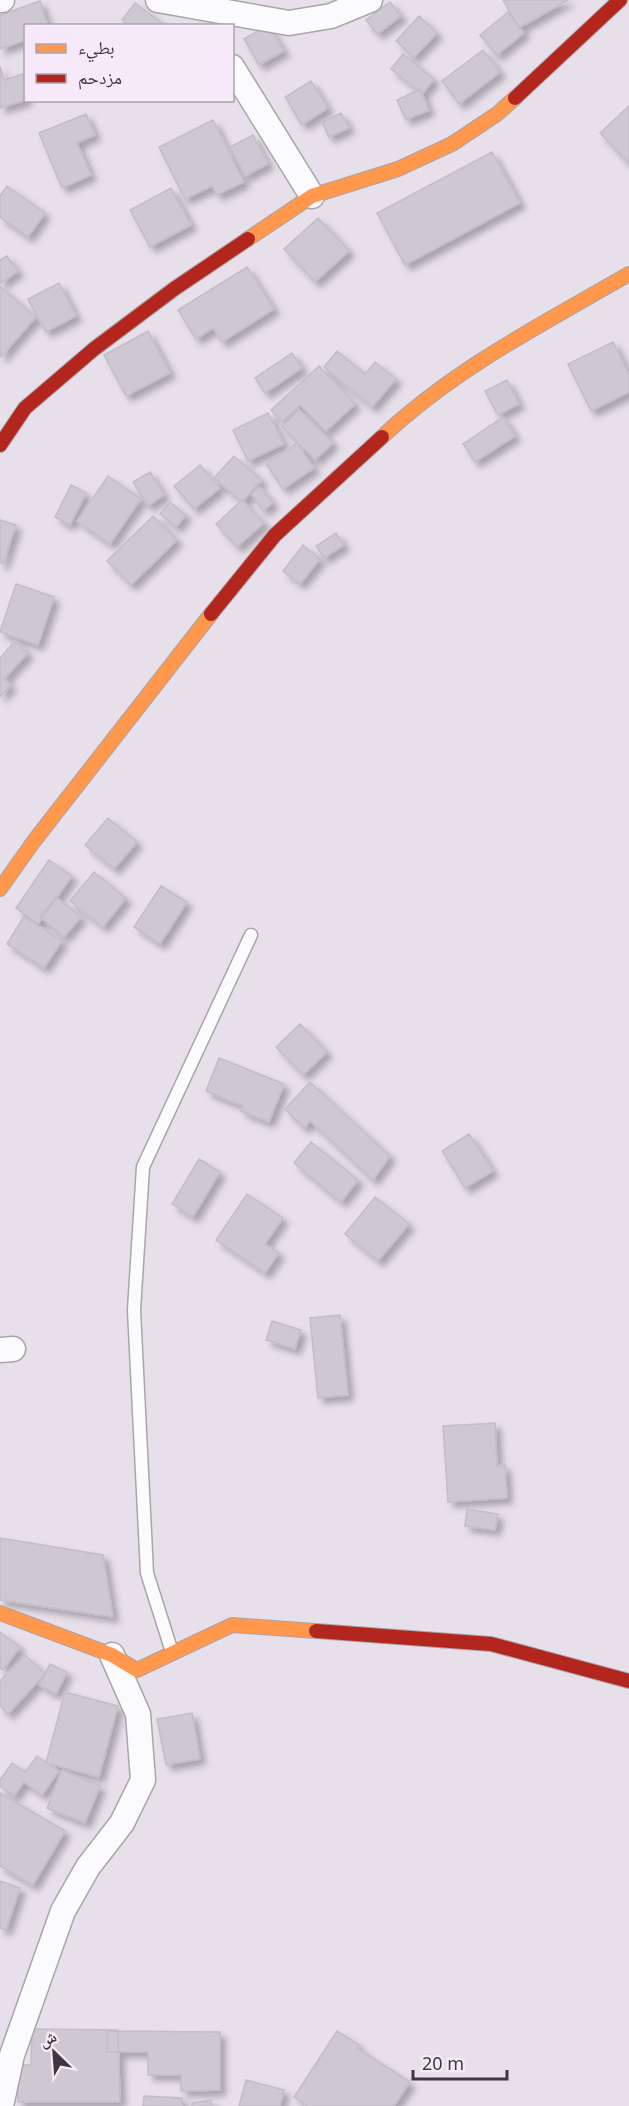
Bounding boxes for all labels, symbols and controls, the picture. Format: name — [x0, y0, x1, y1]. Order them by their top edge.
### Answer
legend — [24, 24, 234, 102]
text: بطيء — [78, 35, 115, 63]
text: مزدحم — [78, 65, 122, 90]
north arrow — [24, 2022, 84, 2082]
text: ش — [35, 2025, 60, 2052]
scale bar — [413, 2043, 508, 2081]
text: 20 m — [422, 2051, 464, 2075]

